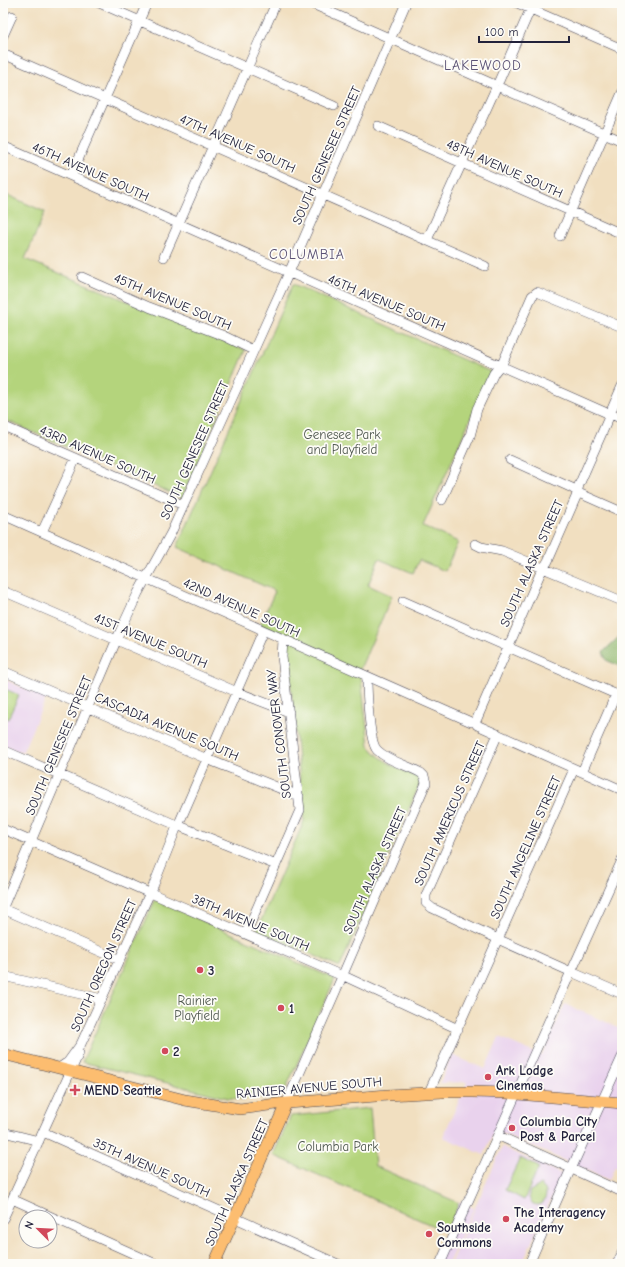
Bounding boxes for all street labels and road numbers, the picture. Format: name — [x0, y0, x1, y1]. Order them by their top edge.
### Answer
street label: SOUTH GENESEE STREET — [289, 83, 364, 227]
street label: 47TH AVENUE SOUTH — [178, 111, 298, 176]
street label: 48TH AVENUE SOUTH — [444, 136, 565, 201]
street label: 46TH AVENUE SOUTH — [30, 139, 151, 204]
street label: 45TH AVENUE SOUTH — [112, 270, 234, 333]
street label: 46TH AVENUE SOUTH — [326, 271, 448, 334]
street label: SOUTH GENESEE STREET — [157, 378, 232, 522]
street label: 43RD AVENUE SOUTH — [37, 422, 158, 487]
street label: SOUTH ALASKA STREET — [497, 497, 566, 629]
street label: 42ND AVENUE SOUTH — [181, 575, 303, 640]
street label: 41ST AVENUE SOUTH — [92, 610, 210, 671]
street label: SOUTH CONOVER WAY — [263, 668, 294, 799]
street label: SOUTH GENESEE STREET — [22, 673, 95, 817]
street label: CASCADIA AVENUE SOUTH — [92, 689, 241, 764]
street label: SOUTH AMERICUS STREET — [411, 738, 488, 888]
street label: SOUTH ANGELINE STREET — [487, 773, 564, 921]
street label: SOUTH ALASKA STREET — [340, 804, 409, 936]
street label: 38TH AVENUE SOUTH — [190, 891, 312, 954]
street label: SOUTH OREGON STREET — [67, 896, 140, 1034]
street label: RAINIER AVENUE SOUTH — [236, 1074, 383, 1101]
street label: SOUTH ALASKA STREET — [202, 1116, 271, 1248]
street label: 35TH AVENUE SOUTH — [91, 1135, 213, 1200]

